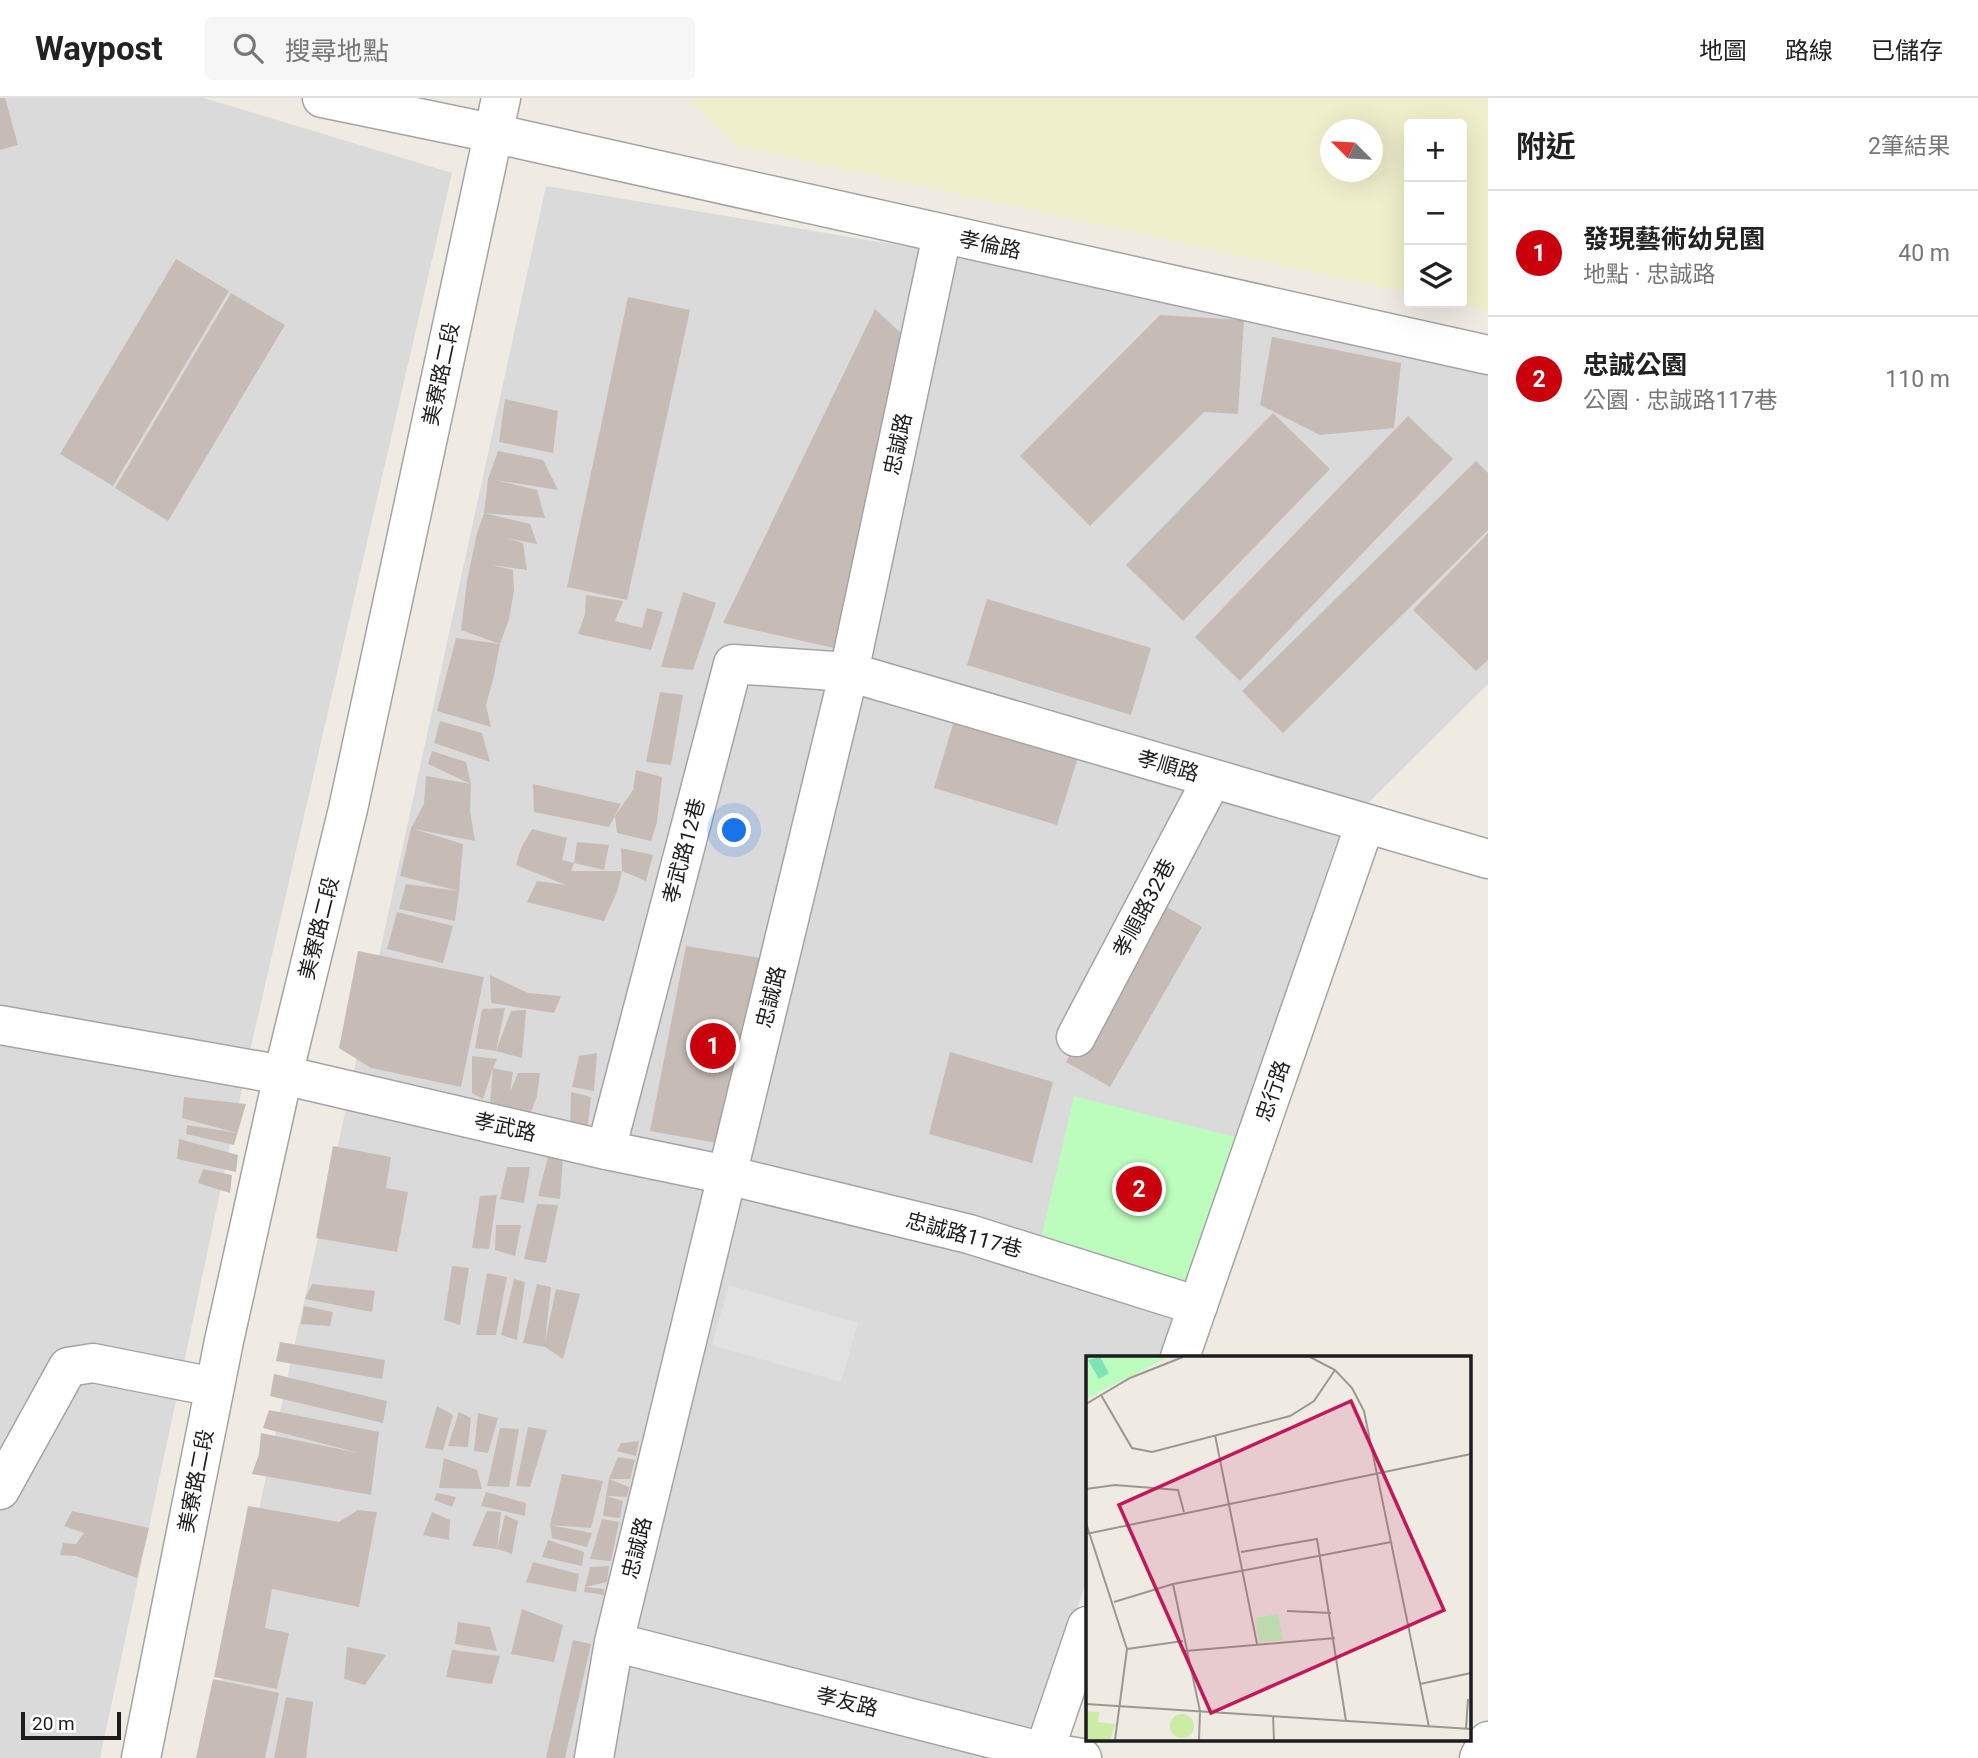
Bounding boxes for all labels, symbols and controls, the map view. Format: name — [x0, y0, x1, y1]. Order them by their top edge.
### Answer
search box — [205, 17, 695, 80]
text: Waypost — [35, 29, 163, 68]
icon: search — [229, 29, 267, 67]
text: 搜尋地點 — [285, 36, 389, 66]
text: 地圖 — [1699, 37, 1747, 65]
text: 路線 — [1785, 37, 1833, 65]
text: 已儲存 — [1871, 37, 1943, 65]
north arrow — [1320, 119, 1383, 182]
map controls — [1404, 119, 1467, 308]
button: + — [1404, 119, 1467, 182]
text: 附近 — [1516, 129, 1576, 164]
text: 2筆結果 — [1868, 133, 1950, 160]
button: − — [1404, 182, 1467, 245]
text: 發現藝術幼兒園 — [1583, 224, 1765, 254]
street label: 孝倫路 — [957, 227, 1023, 263]
text: 1 — [1532, 240, 1546, 267]
text: 40 m — [1898, 240, 1950, 267]
button: layers — [1404, 245, 1467, 308]
text: 地點 · 忠誠路 — [1583, 261, 1715, 288]
street label: 美寮路二段 — [418, 320, 464, 428]
text: 忠誠公園 — [1583, 350, 1687, 380]
text: 2 — [1532, 366, 1546, 393]
text: 110 m — [1885, 366, 1950, 393]
text: 公園 · 忠誠路117巷 — [1583, 387, 1777, 414]
street label: 忠誠路 — [880, 411, 916, 477]
street label: 孝順路 — [1134, 746, 1202, 786]
street label: 孝武路12巷 — [658, 796, 710, 906]
your location — [717, 813, 751, 847]
street label: 孝順路32巷 — [1108, 855, 1180, 961]
street label: 美寮路二段 — [295, 874, 343, 982]
street label: 忠誠路 — [752, 964, 790, 1030]
pin: 1 — [690, 1020, 736, 1072]
street label: 忠行路 — [1251, 1057, 1295, 1125]
street label: 孝武路 — [472, 1108, 538, 1146]
pin: 2 — [1116, 1163, 1162, 1215]
street label: 忠誠路117巷 — [903, 1208, 1025, 1262]
inset map — [1086, 1356, 1470, 1740]
street label: 美寮路二段 — [174, 1427, 218, 1535]
street label: 忠誠路 — [618, 1515, 656, 1581]
street label: 孝友路 — [814, 1683, 880, 1721]
scale bar — [21, 1709, 121, 1741]
text: 20 m — [32, 1712, 75, 1735]

